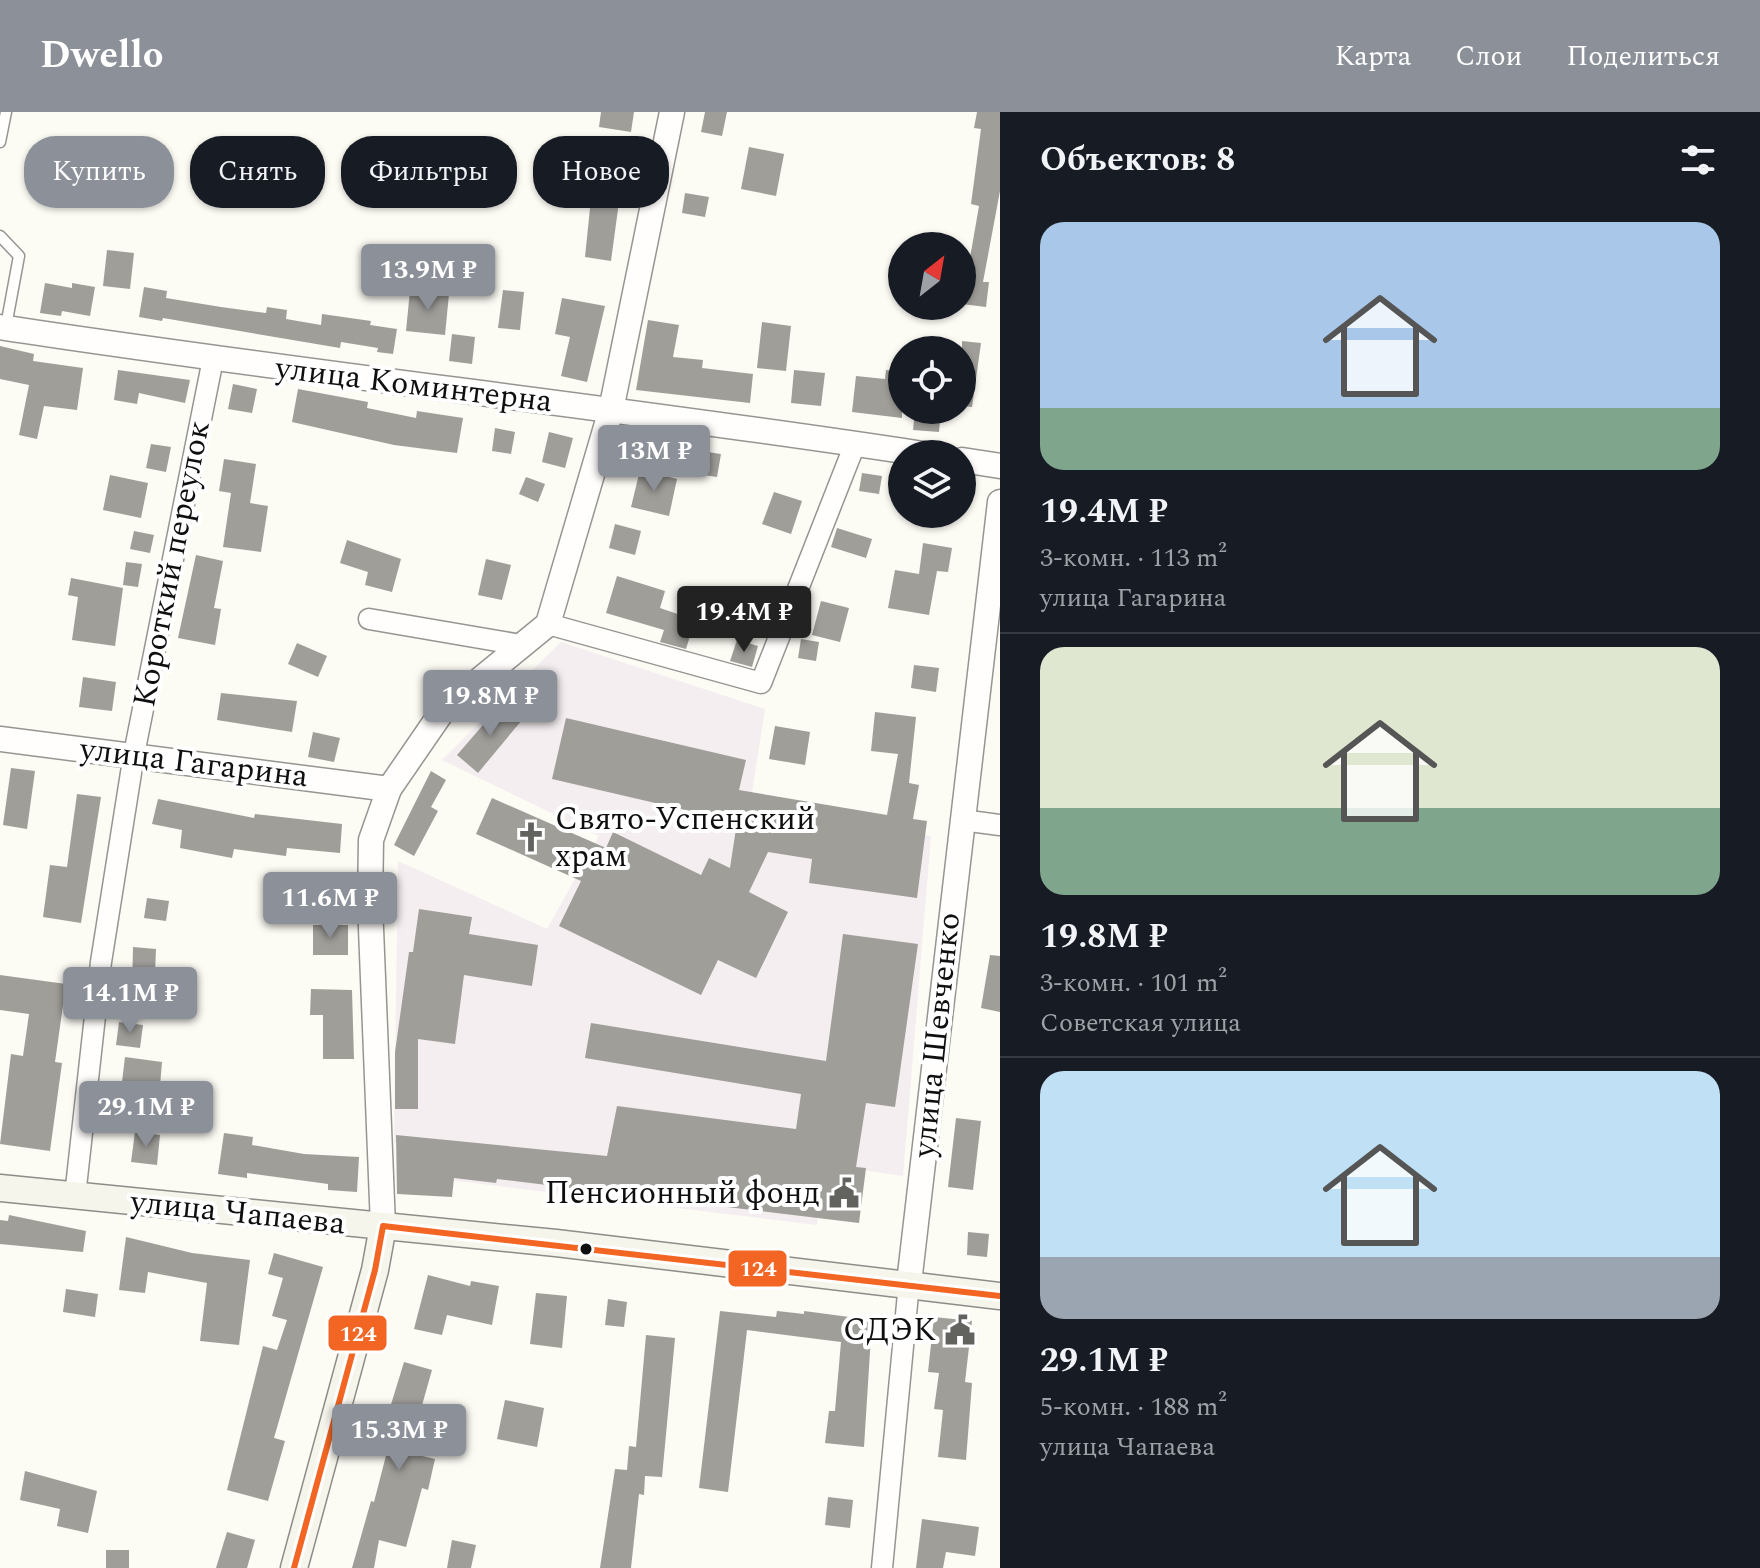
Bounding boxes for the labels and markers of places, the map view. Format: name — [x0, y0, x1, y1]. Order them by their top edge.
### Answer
pin: 13.9M ₽ — [354, 244, 502, 312]
pin: 13M ₽ — [598, 425, 710, 493]
pin: 19.4M ₽ — [670, 586, 818, 654]
pin: 19.8M ₽ — [416, 670, 564, 738]
place label: Свято-Успенский храм — [555, 795, 815, 881]
church icon: Свято-Успенский храм — [514, 820, 548, 854]
pin: 11.6M ₽ — [256, 872, 404, 940]
pin: 14.1M ₽ — [56, 967, 204, 1035]
pin: 29.1M ₽ — [72, 1081, 220, 1149]
place label: Пенсионный фонд — [545, 1169, 820, 1218]
public building icon: Пенсионный фонд — [827, 1176, 861, 1210]
unlabelled marker — [578, 1241, 594, 1257]
place label: СДЭК — [843, 1306, 936, 1355]
public building icon: СДЭК — [943, 1313, 977, 1347]
pin: 15.3M ₽ — [325, 1404, 473, 1472]

